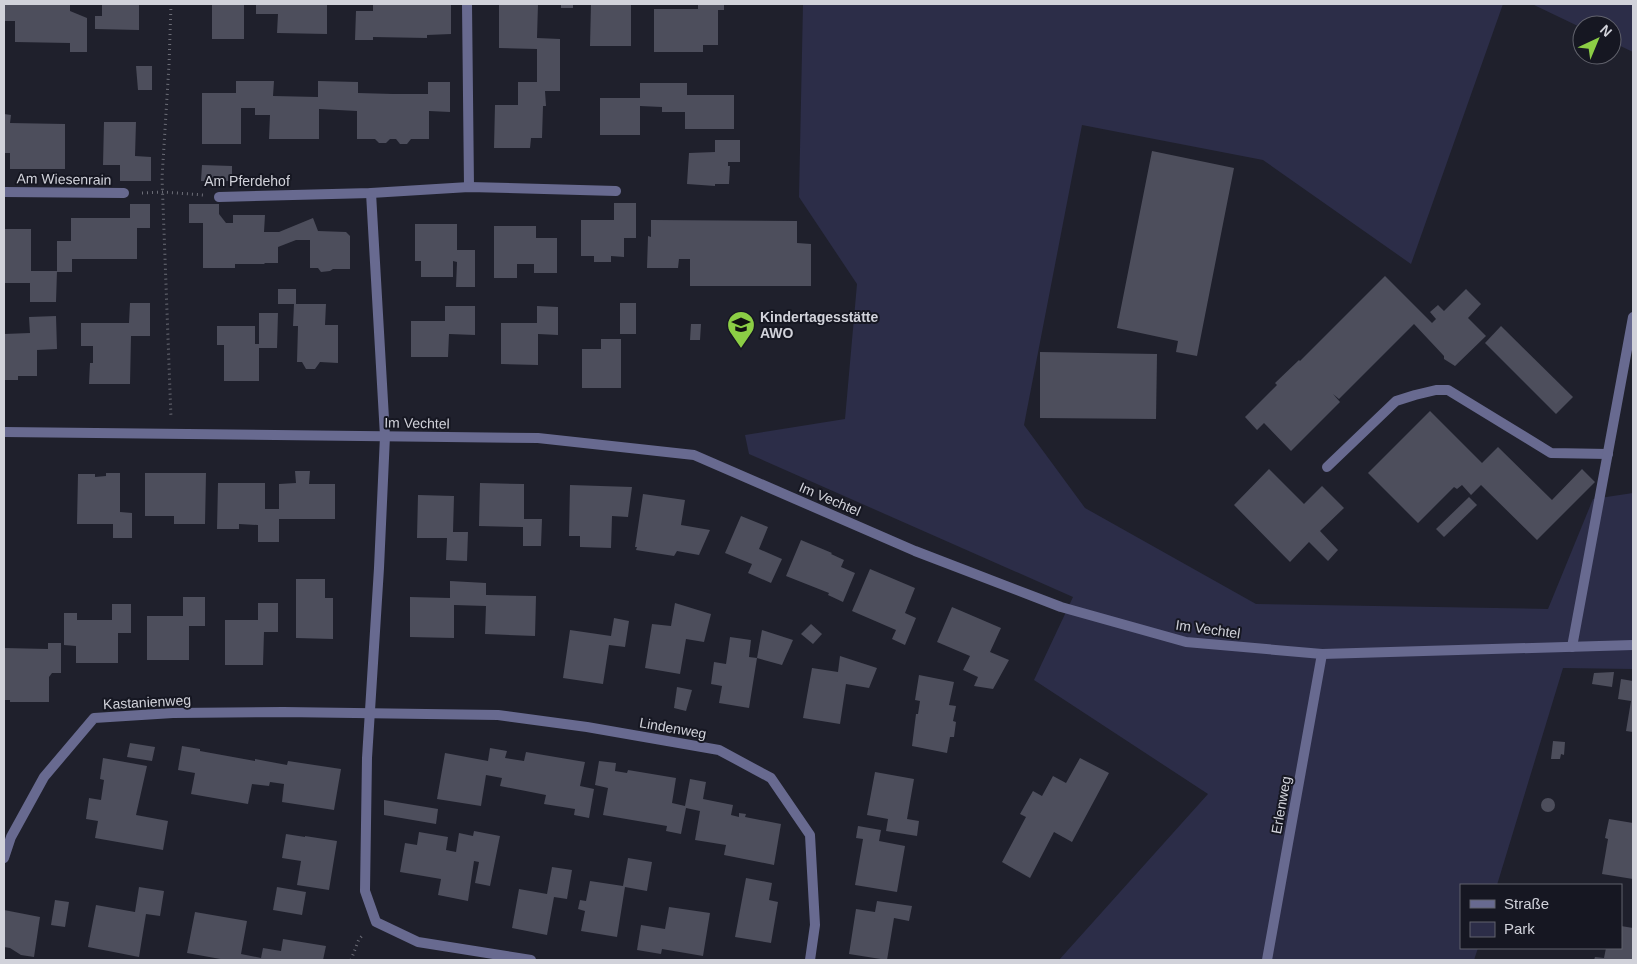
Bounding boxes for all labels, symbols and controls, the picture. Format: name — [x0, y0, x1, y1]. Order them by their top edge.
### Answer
north arrow — [1572, 15, 1622, 65]
text: N — [1597, 21, 1615, 40]
street label: Am Wiesenrain — [16, 170, 112, 188]
street label: Am Pferdehof — [204, 173, 290, 189]
place label: Kindertagesstätte AWO — [760, 309, 878, 341]
school or university icon: Kindertagesstätte AWO — [726, 310, 756, 349]
street label: Im Vechtel — [384, 414, 450, 432]
street label: Im Vechtel — [797, 479, 863, 519]
street label: Im Vechtel — [1175, 617, 1241, 641]
street label: Kastanienweg — [103, 692, 191, 712]
street label: Lindenweg — [638, 714, 708, 742]
street label: Erlenweg — [1268, 775, 1294, 835]
legend — [1460, 884, 1622, 949]
text: Straße — [1504, 895, 1549, 912]
text: Park — [1504, 920, 1535, 937]

